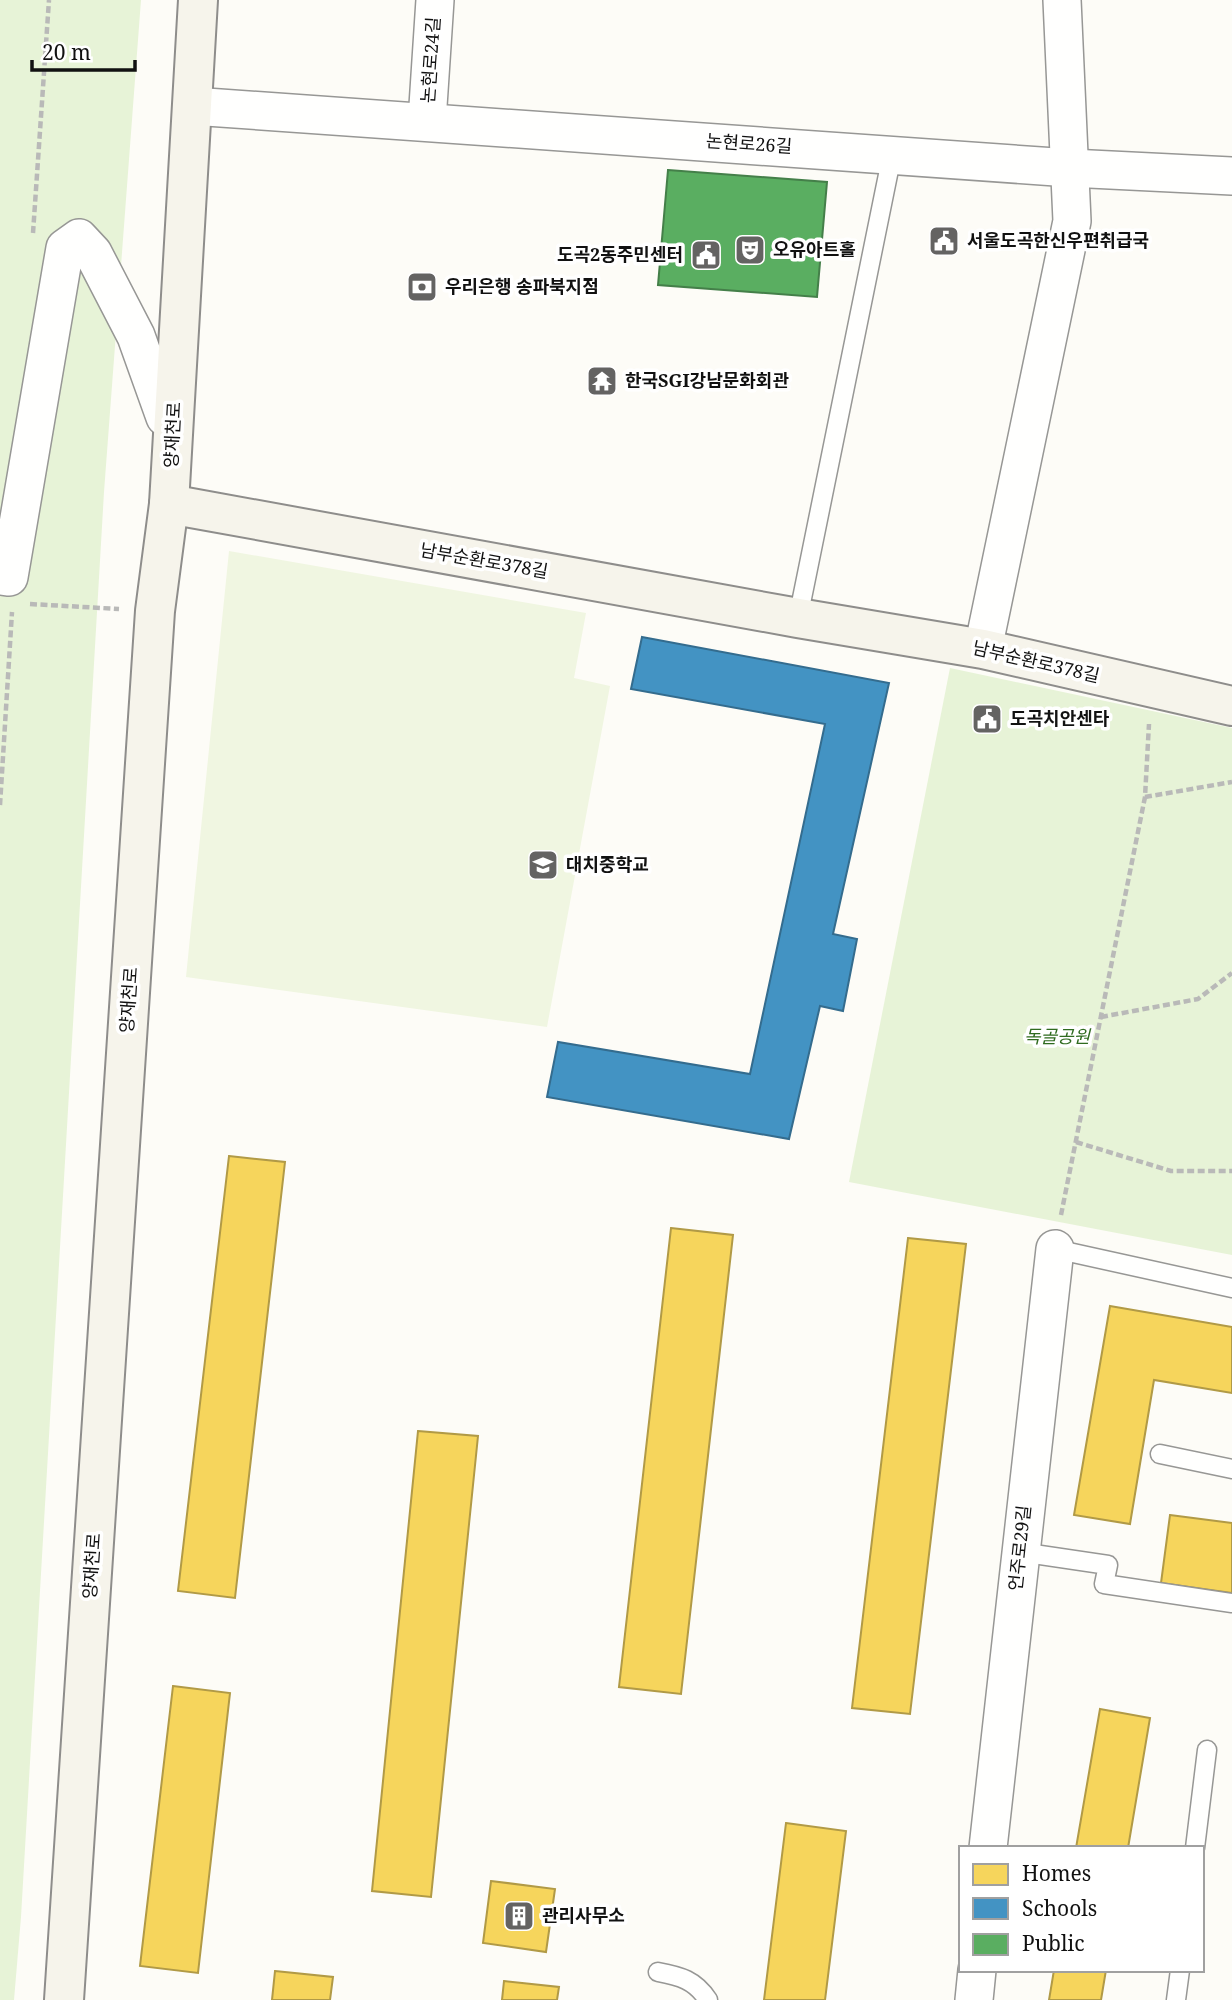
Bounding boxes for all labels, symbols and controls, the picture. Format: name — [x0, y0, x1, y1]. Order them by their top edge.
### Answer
street label: 논현로24길 — [415, 16, 445, 104]
scale bar — [32, 28, 135, 72]
text: 20 m — [42, 38, 91, 66]
street label: 논현로26길 — [705, 128, 793, 158]
public building icon: 서울도곡한신우편취급국 — [927, 224, 961, 258]
place label: 서울도곡한신우편취급국 — [967, 228, 1149, 252]
theatre icon: 오유아트홀 — [733, 233, 767, 267]
place label: 오유아트홀 — [773, 237, 856, 261]
public building icon: 도곡2동주민센터 — [689, 238, 723, 272]
place label: 도곡2동주민센터 — [557, 242, 683, 266]
bank icon: 우리은행 송파북지점 — [405, 270, 439, 304]
place label: 우리은행 송파북지점 — [445, 274, 599, 298]
temple icon: 한국SGI강남문화회관 — [585, 364, 619, 398]
place label: 한국SGI강남문화회관 — [625, 368, 789, 392]
street label: 양재천로 — [158, 401, 186, 469]
street label: 남부순환로378길 — [418, 537, 550, 583]
street label: 남부순환로378길 — [970, 635, 1102, 687]
public building icon: 도곡치안센타 — [970, 702, 1004, 736]
place label: 도곡치안센타 — [1010, 706, 1110, 730]
school or university icon: 대치중학교 — [526, 848, 560, 882]
place label: 대치중학교 — [566, 852, 649, 876]
street label: 양재천로 — [114, 966, 142, 1034]
park label: 독골공원 — [1024, 1024, 1092, 1048]
street label: 언주로29길 — [1003, 1504, 1035, 1592]
street label: 양재천로 — [77, 1532, 105, 1600]
legend — [959, 1846, 1204, 1972]
text: Homes — [1022, 1859, 1091, 1887]
text: Schools — [1022, 1894, 1097, 1922]
building icon: 관리사무소 — [502, 1899, 536, 1933]
place label: 관리사무소 — [542, 1903, 625, 1927]
text: Public — [1022, 1929, 1084, 1957]

